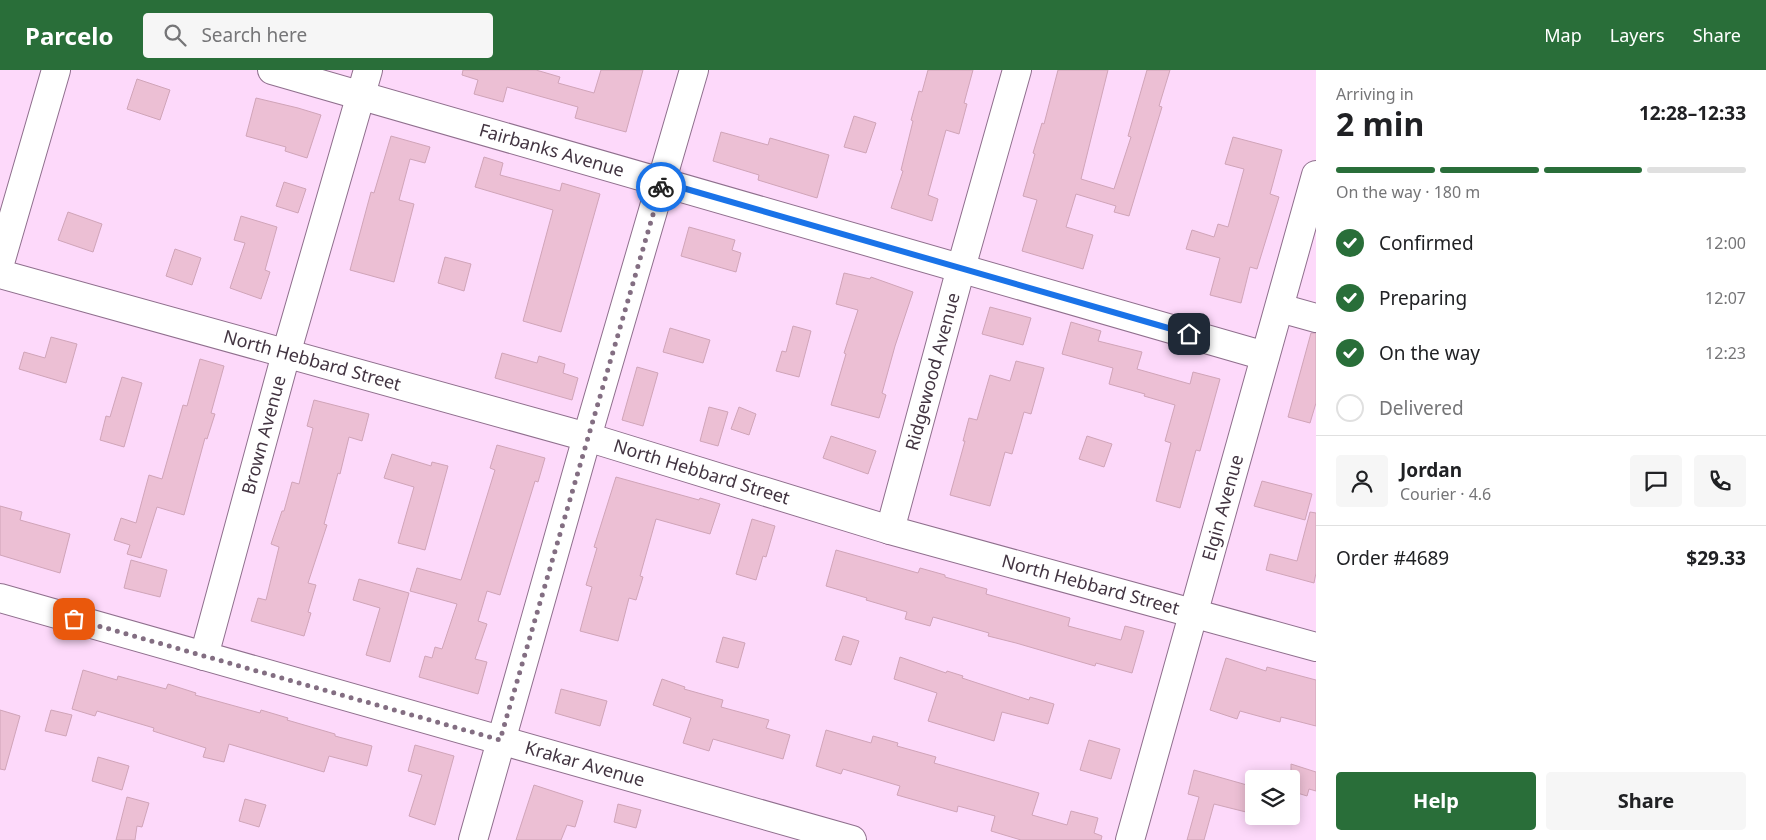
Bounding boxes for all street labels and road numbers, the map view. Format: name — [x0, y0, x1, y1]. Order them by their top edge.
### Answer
street label: Fairbanks Avenue — [477, 117, 627, 182]
street label: Ridgewood Avenue — [899, 290, 965, 453]
street label: North Hebbard Street — [221, 324, 404, 396]
street label: Brown Avenue — [235, 372, 291, 497]
street label: North Hebbard Street — [611, 433, 793, 510]
street label: Elgin Avenue — [1196, 452, 1248, 563]
street label: North Hebbard Street — [999, 548, 1183, 620]
street label: Krakar Avenue — [522, 735, 648, 792]

